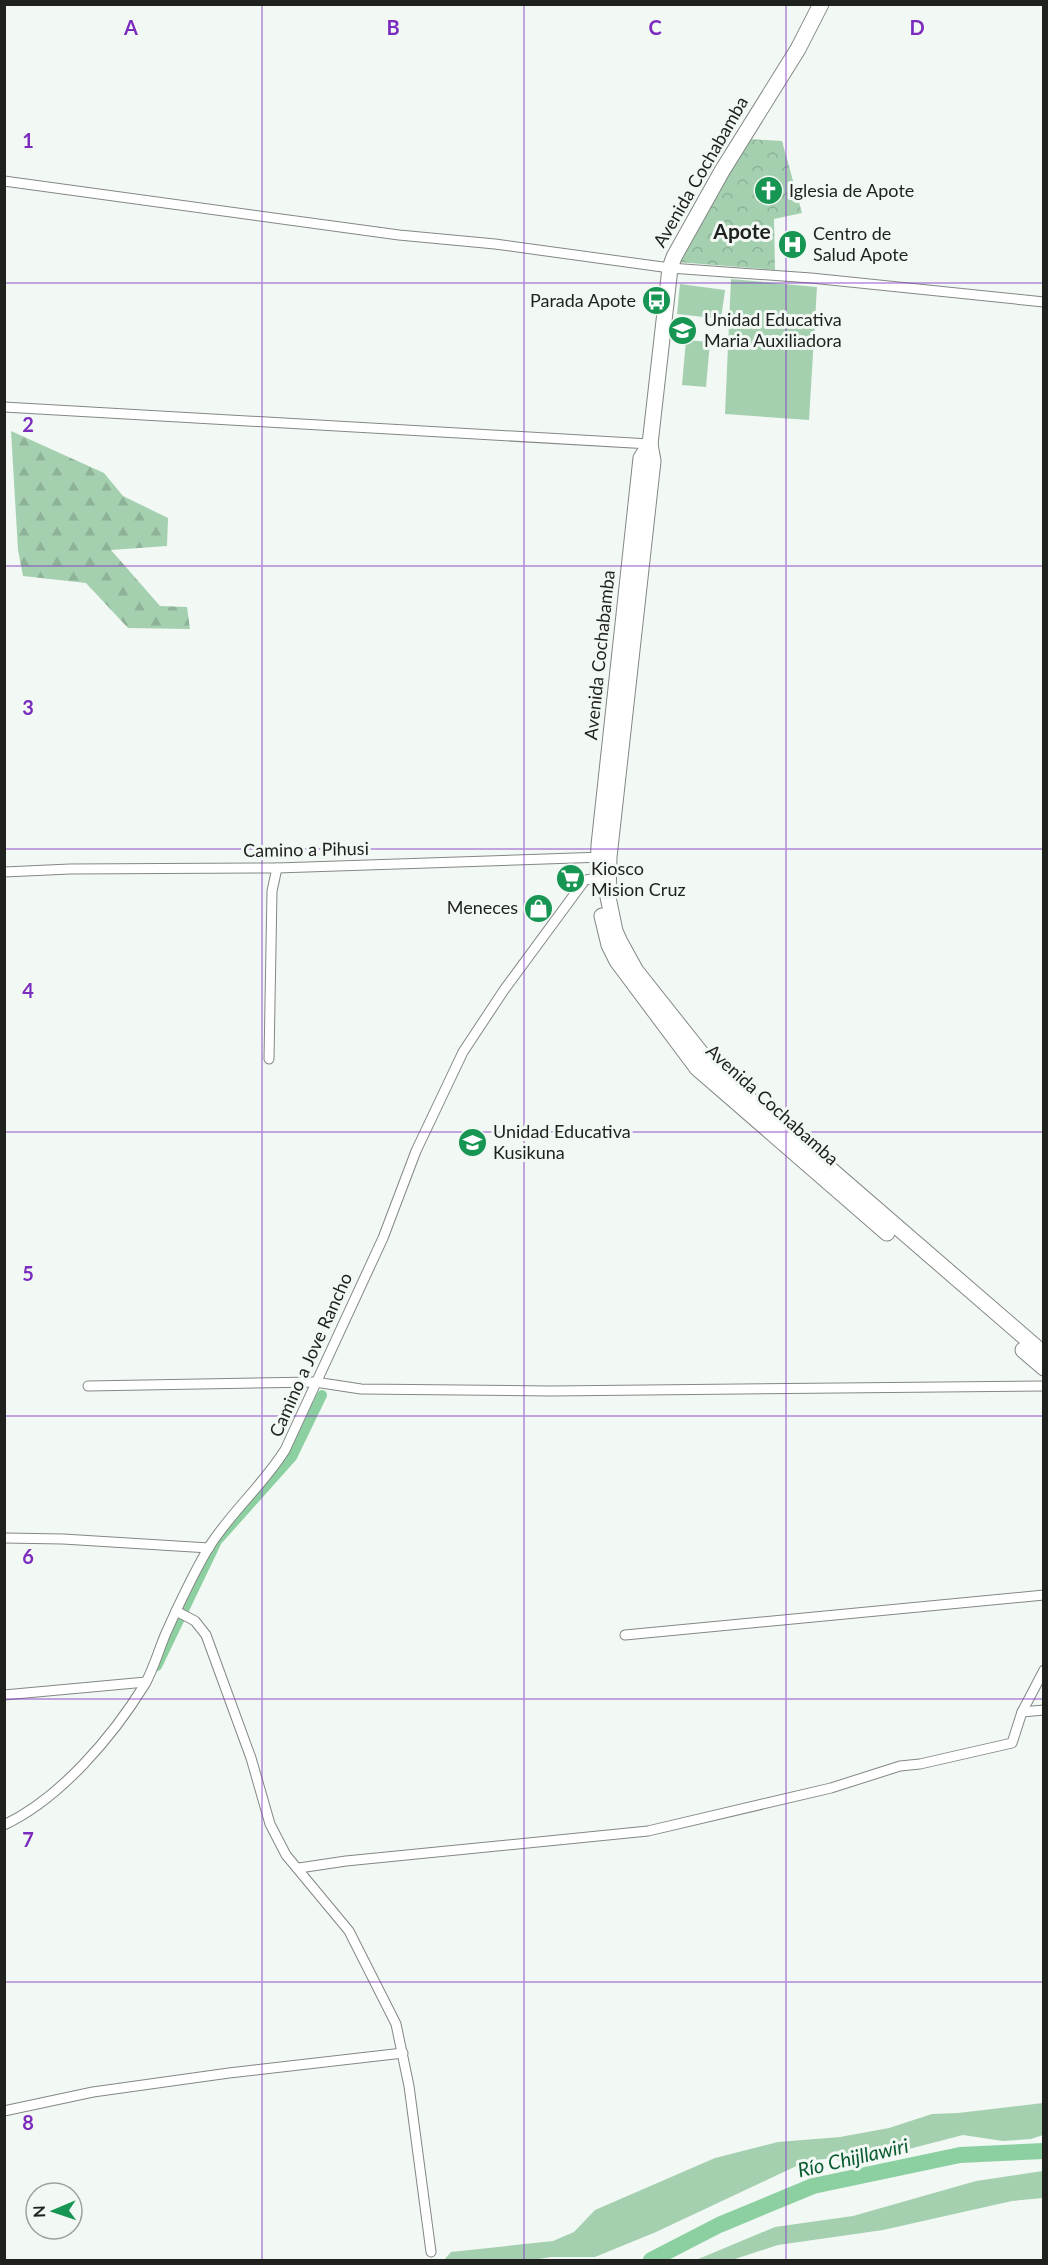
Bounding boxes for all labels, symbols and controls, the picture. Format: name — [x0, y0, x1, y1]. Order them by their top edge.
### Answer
text: A — [123, 15, 138, 39]
text: B — [386, 15, 400, 39]
text: C — [648, 15, 662, 39]
text: D — [909, 15, 925, 39]
street label: Avenida Cochabamba — [648, 92, 752, 251]
text: 1 — [22, 128, 34, 152]
church icon: Iglesia de Apote — [752, 175, 784, 207]
place label: Iglesia de Apote — [789, 179, 914, 201]
district label: Apote — [712, 218, 771, 243]
place label: Centro de Salud Apote — [813, 222, 908, 265]
hospital icon: Centro de Salud Apote — [776, 228, 808, 260]
bus stop icon: Parada Apote — [641, 285, 673, 317]
place label: Parada Apote — [530, 289, 636, 311]
place label: Unidad Educativa Maria Auxiliadora — [704, 308, 842, 351]
school or university icon: Unidad Educativa Maria Auxiliadora — [667, 314, 699, 346]
text: 2 — [22, 412, 34, 436]
street label: Avenida Cochabamba — [579, 569, 619, 741]
text: 3 — [22, 695, 34, 719]
street label: Camino a Pihusi — [243, 837, 369, 861]
place label: Kiosco Mision Cruz — [591, 857, 686, 900]
supermarket icon: Kiosco Mision Cruz — [554, 863, 586, 895]
shop icon: Meneces — [523, 892, 555, 924]
place label: Meneces — [447, 896, 518, 918]
text: 4 — [22, 978, 34, 1002]
street label: Avenida Cochabamba — [702, 1039, 843, 1169]
place label: Unidad Educativa Kusikuna — [493, 1120, 631, 1163]
school or university icon: Unidad Educativa Kusikuna — [456, 1126, 488, 1158]
text: 5 — [22, 1261, 34, 1285]
street label: Camino a Jove Rancho — [264, 1269, 356, 1440]
text: 6 — [22, 1544, 34, 1568]
text: 7 — [22, 1827, 34, 1851]
text: 8 — [22, 2110, 34, 2134]
water label: Río Chijllawiri — [795, 2133, 911, 2181]
north arrow — [24, 2181, 84, 2241]
text: N — [29, 2205, 48, 2218]

